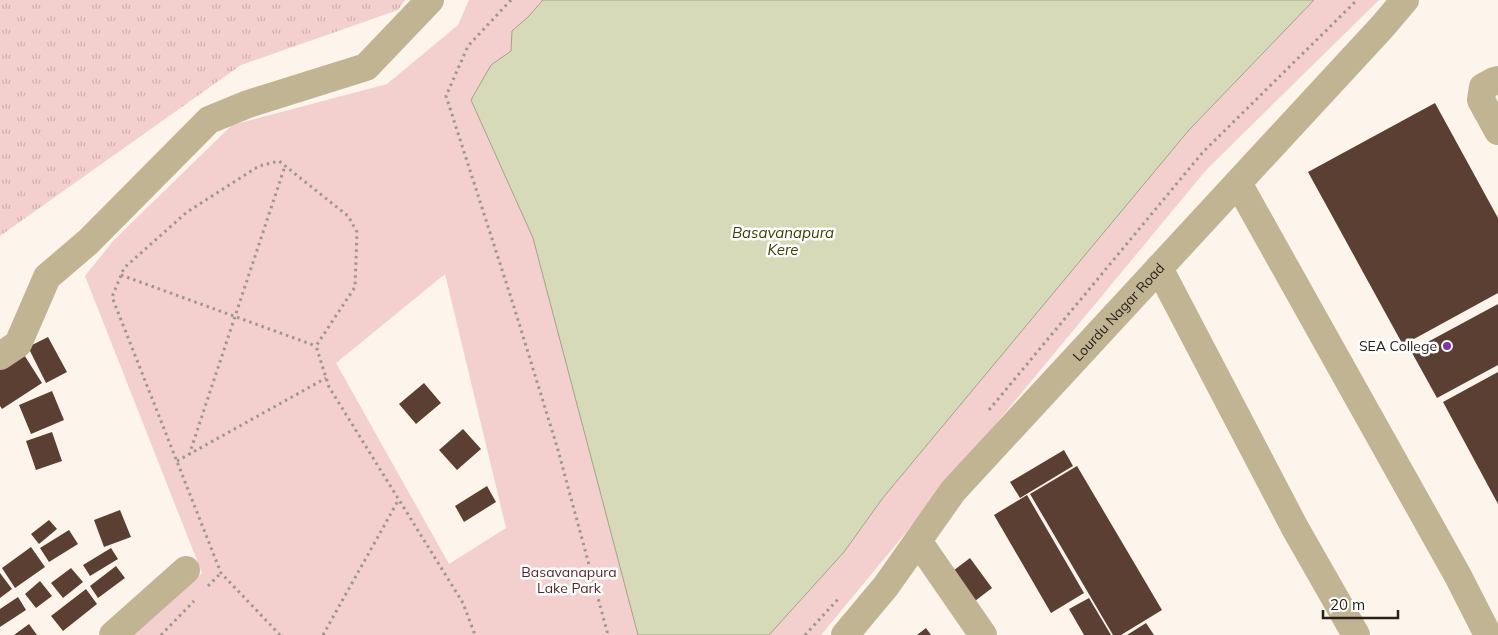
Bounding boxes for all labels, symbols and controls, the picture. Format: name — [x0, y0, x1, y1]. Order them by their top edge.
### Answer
water label: Basavanapura Kere — [732, 223, 834, 259]
street label: Lourdu Nagar Road — [1069, 259, 1168, 365]
place label: SEA College — [1359, 337, 1437, 355]
marker: SEA College — [1441, 340, 1453, 352]
park label: Basavanapura Lake Park — [521, 563, 617, 597]
scale bar — [1323, 588, 1398, 620]
text: 20 m — [1330, 595, 1365, 614]

